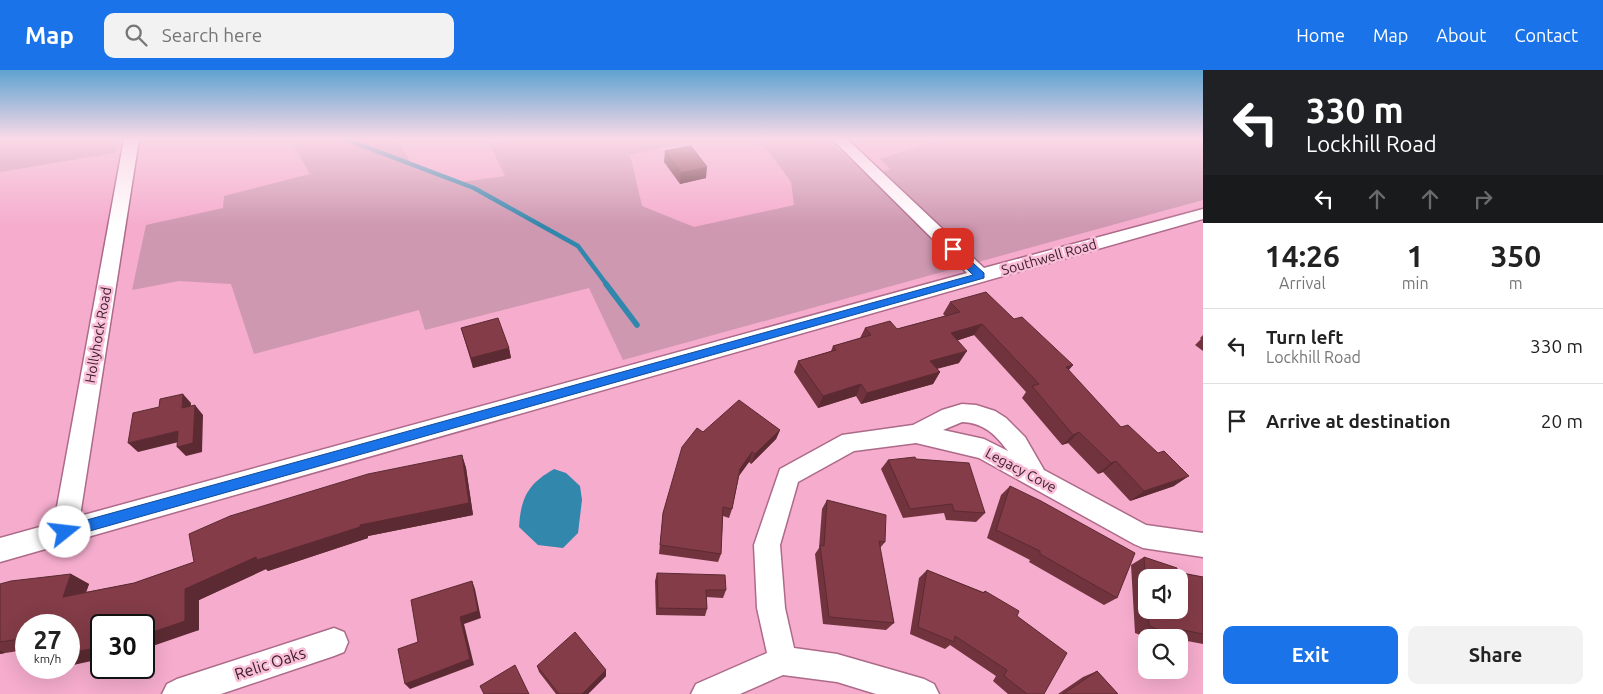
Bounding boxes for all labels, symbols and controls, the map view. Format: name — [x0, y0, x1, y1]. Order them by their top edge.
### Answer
search box — [104, 13, 454, 58]
icon: search — [122, 21, 150, 49]
text: Map — [25, 22, 74, 49]
text: Search here — [162, 24, 262, 46]
text: Home — [1296, 25, 1345, 45]
text: Map — [1373, 25, 1408, 45]
text: About — [1436, 25, 1486, 45]
text: Contact — [1514, 25, 1578, 45]
icon: left — [1223, 90, 1288, 155]
text: 330 m — [1306, 90, 1404, 130]
text: Lockhill Road — [1306, 131, 1437, 156]
icon: left — [1310, 185, 1338, 213]
icon: ahead — [1363, 185, 1391, 213]
icon: ahead — [1416, 185, 1444, 213]
icon: right — [1469, 185, 1497, 213]
pin — [932, 228, 974, 270]
icon: arrive — [939, 235, 967, 263]
street label: Southwell Road — [999, 236, 1099, 278]
text: 14:26 — [1265, 239, 1340, 273]
text: 1 — [1407, 239, 1424, 273]
text: 350 — [1490, 239, 1541, 273]
text: Arrival — [1279, 274, 1326, 292]
text: min — [1402, 274, 1429, 292]
text: m — [1509, 274, 1523, 292]
street label: Hollyhock Road — [82, 286, 114, 384]
text: Turn left — [1266, 326, 1344, 348]
icon: left — [1223, 332, 1251, 360]
text: 330 m — [1530, 335, 1583, 357]
text: Lockhill Road — [1266, 348, 1361, 366]
icon: arrive — [1223, 407, 1251, 435]
text: Arrive at destination — [1266, 410, 1451, 432]
text: 20 m — [1541, 410, 1583, 432]
street label: Legacy Cove — [983, 445, 1059, 495]
position arrow — [38, 505, 90, 557]
map controls — [1138, 569, 1188, 679]
button: sound — [1138, 569, 1188, 619]
speed limit sign: 30 — [90, 614, 155, 679]
text: 27 — [33, 626, 62, 654]
button: Exit — [1223, 626, 1398, 684]
button: Share — [1408, 626, 1583, 684]
button: search — [1138, 629, 1188, 679]
street label: Relic Oaks — [232, 643, 308, 683]
text: km/h — [34, 652, 61, 665]

